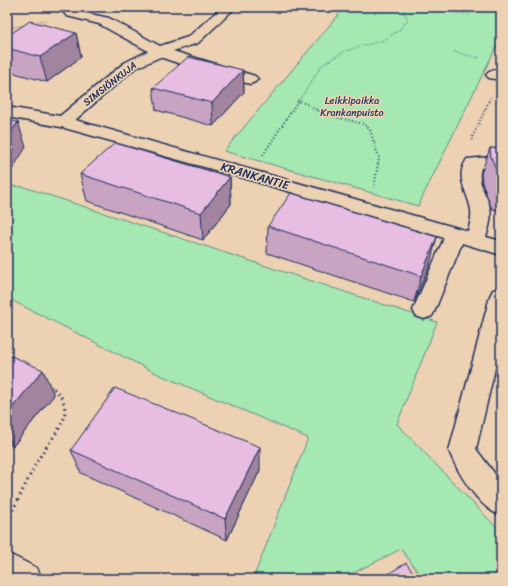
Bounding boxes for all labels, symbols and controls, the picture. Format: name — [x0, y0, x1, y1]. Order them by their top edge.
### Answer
street label: SIMSIÖNKUJA — [79, 57, 141, 111]
park label: Leikkipaikka Krankanpuisto — [320, 92, 384, 122]
street label: KRANKANTIE — [218, 156, 293, 197]

